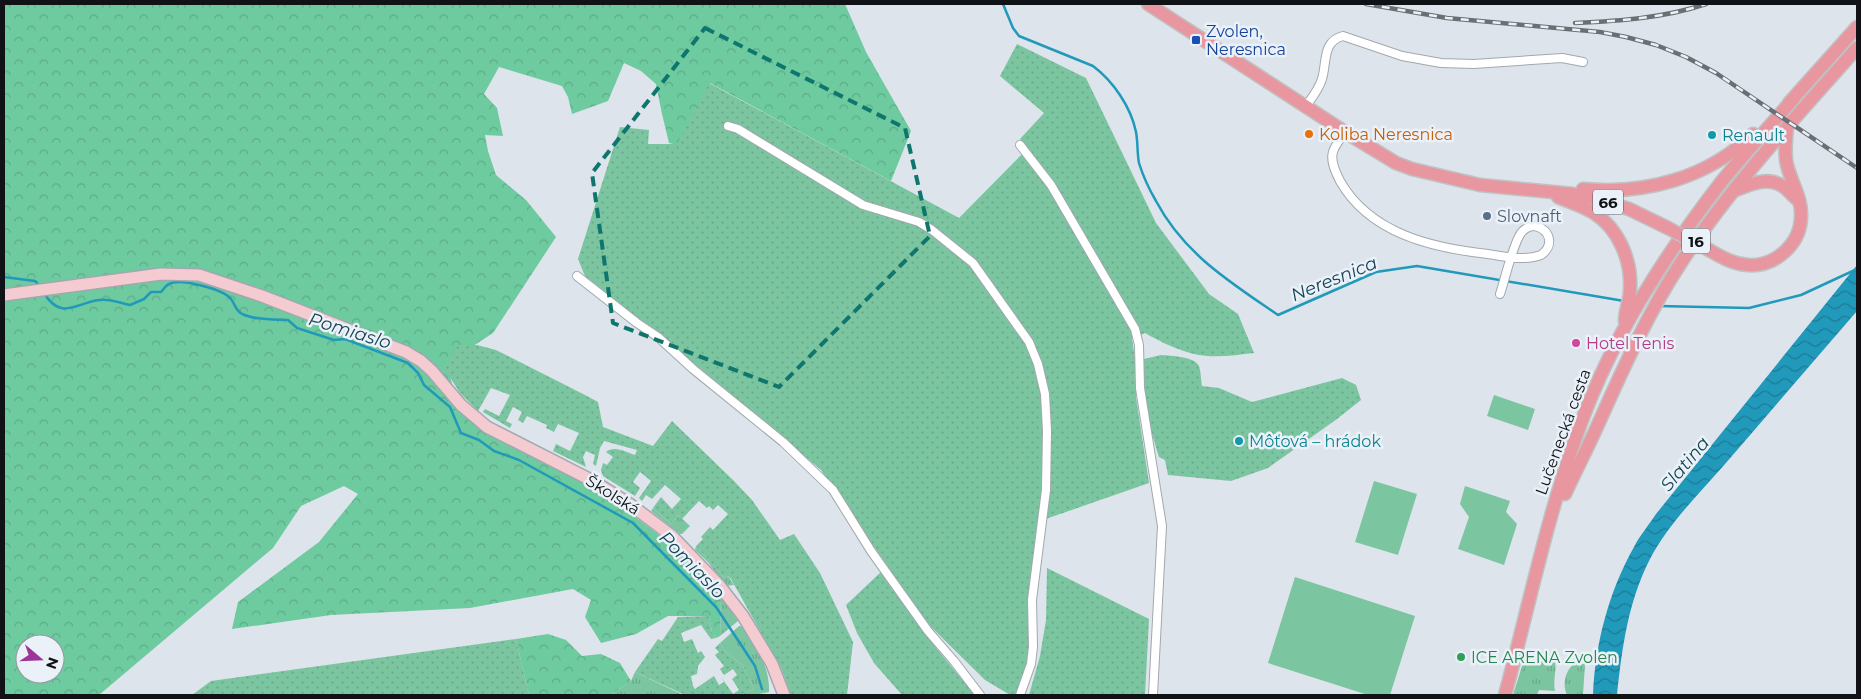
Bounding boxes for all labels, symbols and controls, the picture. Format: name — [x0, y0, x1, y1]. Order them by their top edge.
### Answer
place label: Zvolen, Neresnica — [1206, 22, 1286, 59]
marker: Zvolen, Neresnica — [1190, 34, 1202, 46]
place label: Koliba Neresnica — [1319, 125, 1453, 144]
place label: Renault — [1722, 126, 1785, 145]
marker: Koliba Neresnica — [1303, 128, 1315, 140]
marker: Renault — [1706, 129, 1718, 141]
road number: 66 — [1593, 190, 1623, 214]
place label: Slovnaft — [1497, 207, 1562, 226]
marker: Slovnaft — [1481, 210, 1493, 222]
road number: 16 — [1682, 228, 1710, 254]
water label: Neresnica — [1288, 252, 1380, 306]
water label: Pomiaslo — [306, 308, 394, 354]
place label: Hotel Tenis — [1586, 334, 1674, 353]
marker: Hotel Tenis — [1570, 337, 1582, 349]
street label: Lučenecká cesta — [1531, 366, 1595, 498]
place label: Môťová – hrádok — [1249, 432, 1381, 451]
water label: Slatina — [1656, 432, 1714, 496]
marker: Môťová – hrádok — [1233, 435, 1245, 447]
street label: Školská — [582, 471, 644, 519]
water label: Pomiaslo — [655, 527, 729, 603]
north arrow — [15, 634, 65, 684]
place label: ICE ARENA Zvolen — [1471, 648, 1618, 667]
marker: ICE ARENA Zvolen — [1455, 651, 1467, 663]
text: N — [42, 655, 63, 672]

